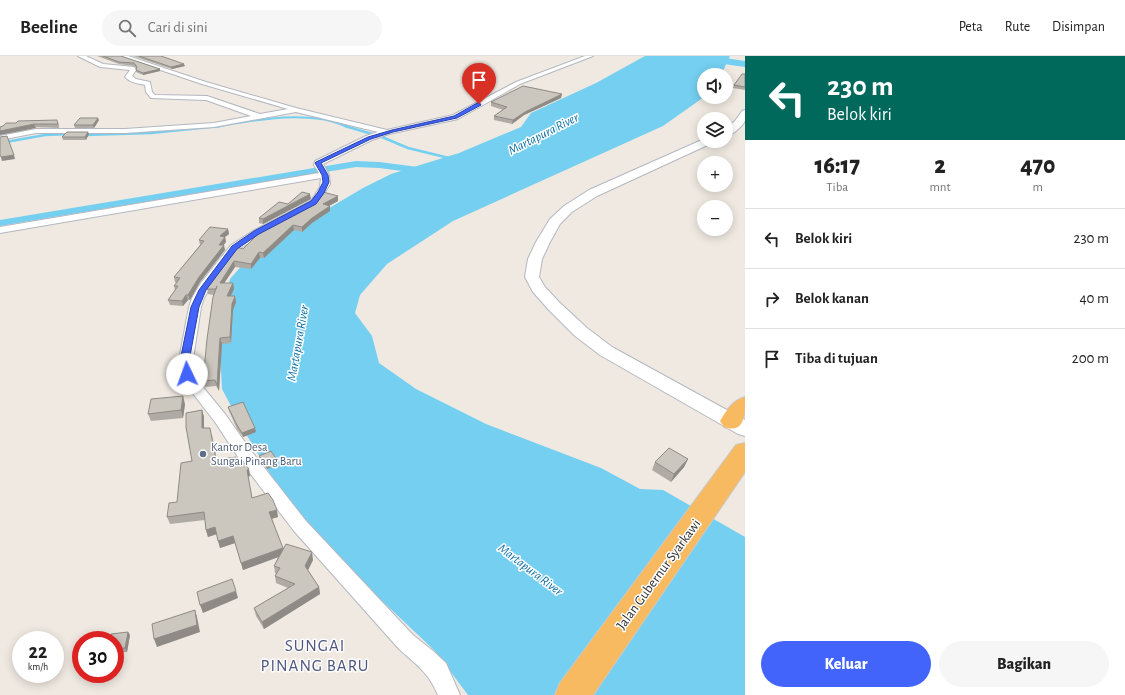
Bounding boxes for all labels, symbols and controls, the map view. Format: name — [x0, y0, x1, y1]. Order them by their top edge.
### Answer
search box — [102, 10, 382, 46]
icon: search — [116, 17, 138, 39]
text: Beeline — [20, 18, 78, 37]
text: Cari di sini — [148, 20, 208, 35]
text: Peta — [959, 20, 983, 34]
text: Rute — [1005, 20, 1030, 34]
text: Disimpan — [1052, 20, 1105, 34]
pin — [462, 63, 496, 104]
map controls — [697, 68, 733, 236]
button: sound — [697, 68, 733, 104]
icon: arrive — [468, 69, 490, 91]
icon: left — [761, 72, 813, 124]
text: 230 m — [827, 73, 894, 101]
text: Belok kiri — [827, 106, 892, 124]
water label: Martapura River — [506, 111, 582, 158]
button: layers — [697, 112, 733, 148]
text: 16:17 — [815, 154, 860, 178]
text: 2 — [934, 154, 946, 178]
text: 470 — [1020, 154, 1055, 178]
button: + — [697, 156, 733, 192]
text: Tiba — [826, 181, 848, 194]
text: mnt — [929, 181, 951, 194]
text: m — [1033, 181, 1043, 194]
button: − — [697, 200, 733, 236]
icon: left — [761, 228, 783, 250]
text: Belok kiri — [795, 231, 852, 246]
text: 230 m — [1074, 231, 1109, 246]
icon: right — [761, 288, 783, 310]
text: Belok kanan — [795, 291, 869, 306]
text: 40 m — [1079, 291, 1109, 306]
water label: Martapura River — [285, 304, 312, 382]
icon: arrive — [761, 348, 783, 370]
text: Tiba di tujuan — [795, 351, 878, 366]
text: 200 m — [1072, 351, 1109, 366]
position arrow — [166, 353, 208, 395]
place label: Kantor Desa Sungai Pinang Baru — [211, 441, 302, 467]
marker: Kantor Desa Sungai Pinang Baru — [198, 449, 208, 459]
street label: Jalan Gubernur Syarkawi — [614, 517, 703, 632]
water label: Martapura River — [495, 542, 565, 599]
speed limit sign: 30 — [72, 631, 124, 683]
district label: SUNGAI PINANG BARU — [261, 637, 369, 674]
button: Keluar — [761, 641, 931, 687]
button: Bagikan — [939, 641, 1109, 687]
text: 22 — [29, 642, 47, 662]
text: km/h — [28, 662, 48, 672]

